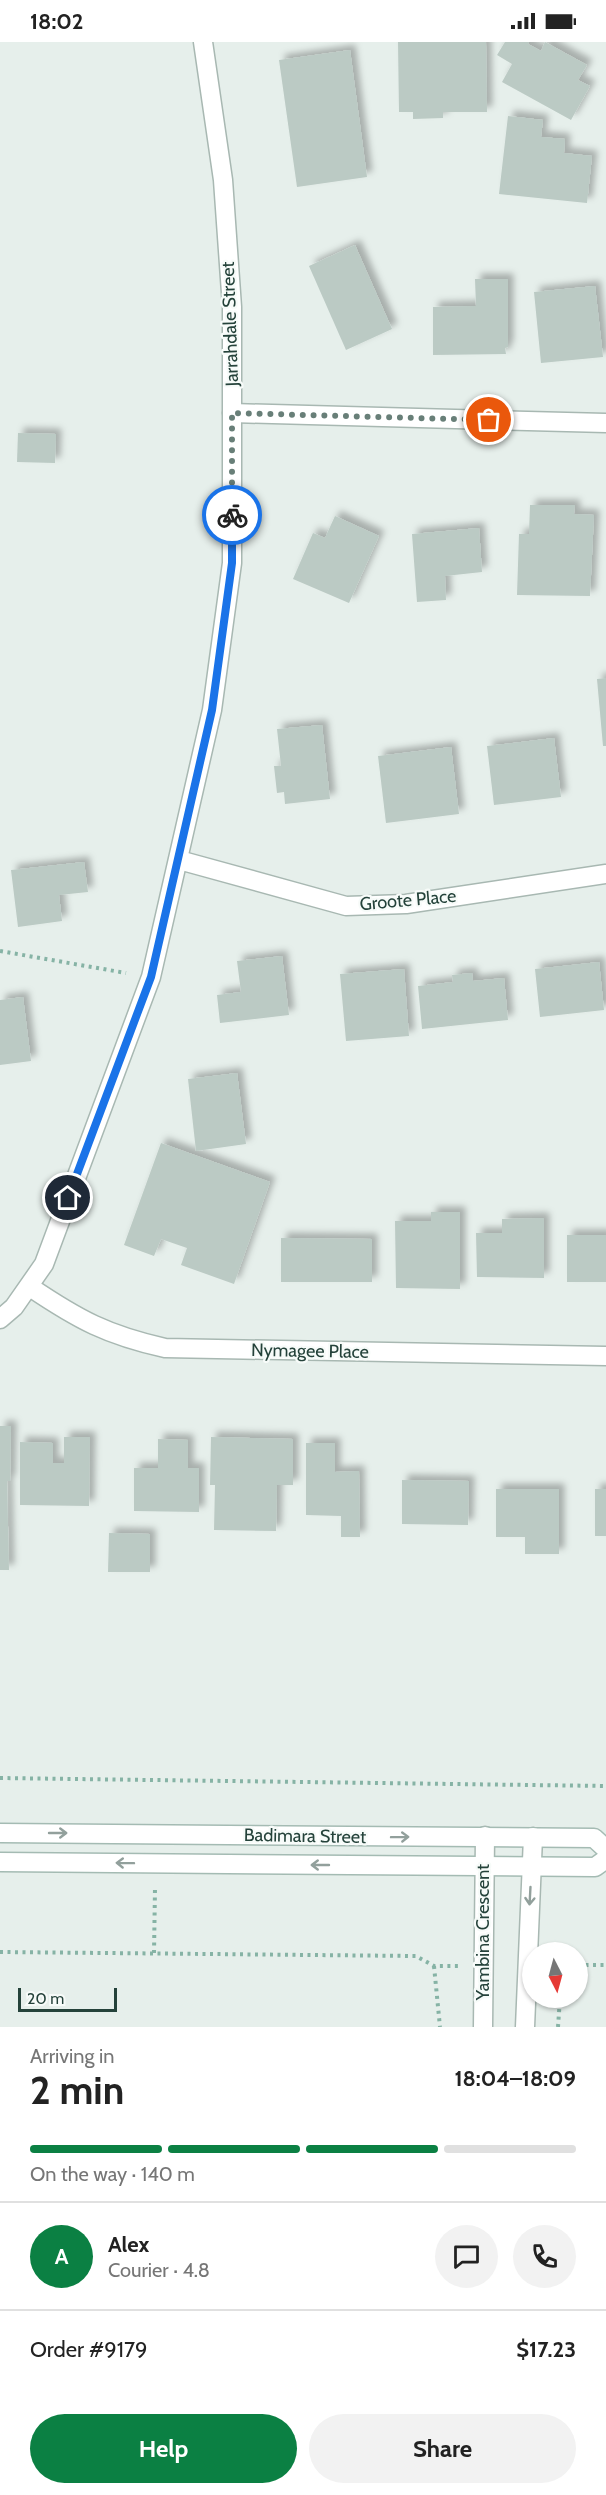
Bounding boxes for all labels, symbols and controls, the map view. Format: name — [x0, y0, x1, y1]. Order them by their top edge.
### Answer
text: 18:02 — [30, 8, 83, 35]
street label: Jarrahdale Street — [217, 261, 243, 388]
pin — [463, 394, 514, 445]
icon: bag — [472, 403, 505, 436]
courier — [202, 485, 262, 545]
icon: bike — [216, 499, 249, 532]
street label: Groote Place — [359, 885, 457, 915]
pin — [42, 1172, 93, 1223]
icon: home — [51, 1181, 84, 1214]
street label: Nymagee Place — [251, 1339, 369, 1363]
street label: Badimara Street — [244, 1824, 366, 1848]
one-way arrow — [48, 1827, 68, 1839]
one-way arrow — [390, 1831, 410, 1843]
one-way arrow — [116, 1857, 136, 1869]
one-way arrow — [311, 1859, 331, 1871]
street label: Yambina Crescent — [472, 1864, 494, 2001]
one-way arrow — [524, 1885, 535, 1905]
north arrow — [522, 1942, 588, 2008]
map controls — [522, 1942, 588, 2008]
scale bar — [18, 1985, 117, 2012]
text: 20 m — [27, 1989, 64, 2008]
text: Arriving in — [30, 2044, 114, 2068]
text: 18:04–18:09 — [454, 2065, 576, 2092]
text: 2 min — [30, 2066, 124, 2114]
text: On the way · 140 m — [30, 2162, 195, 2186]
button: chat — [435, 2225, 498, 2288]
button: phone — [513, 2225, 576, 2288]
text: Alex — [108, 2231, 149, 2258]
text: A — [55, 2243, 68, 2270]
text: Courier · 4.8 — [108, 2258, 210, 2282]
text: Order #9179 — [30, 2336, 148, 2363]
text: $17.23 — [516, 2336, 576, 2363]
button: Help — [30, 2414, 297, 2483]
button: Share — [309, 2414, 576, 2483]

